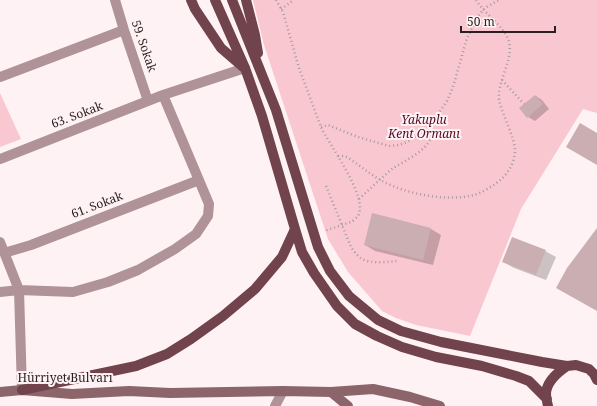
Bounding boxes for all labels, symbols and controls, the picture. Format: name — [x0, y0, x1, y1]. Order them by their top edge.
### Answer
scale bar — [461, 8, 555, 34]
text: 50 m — [467, 13, 495, 30]
street label: 59. Sokak — [128, 18, 162, 75]
street label: 63. Sokak — [49, 97, 106, 132]
park label: Yakuplu Kent Ormanı — [387, 111, 460, 142]
street label: 61. Sokak — [69, 187, 126, 222]
street label: Hürriyet Bulvarı — [17, 369, 113, 386]

